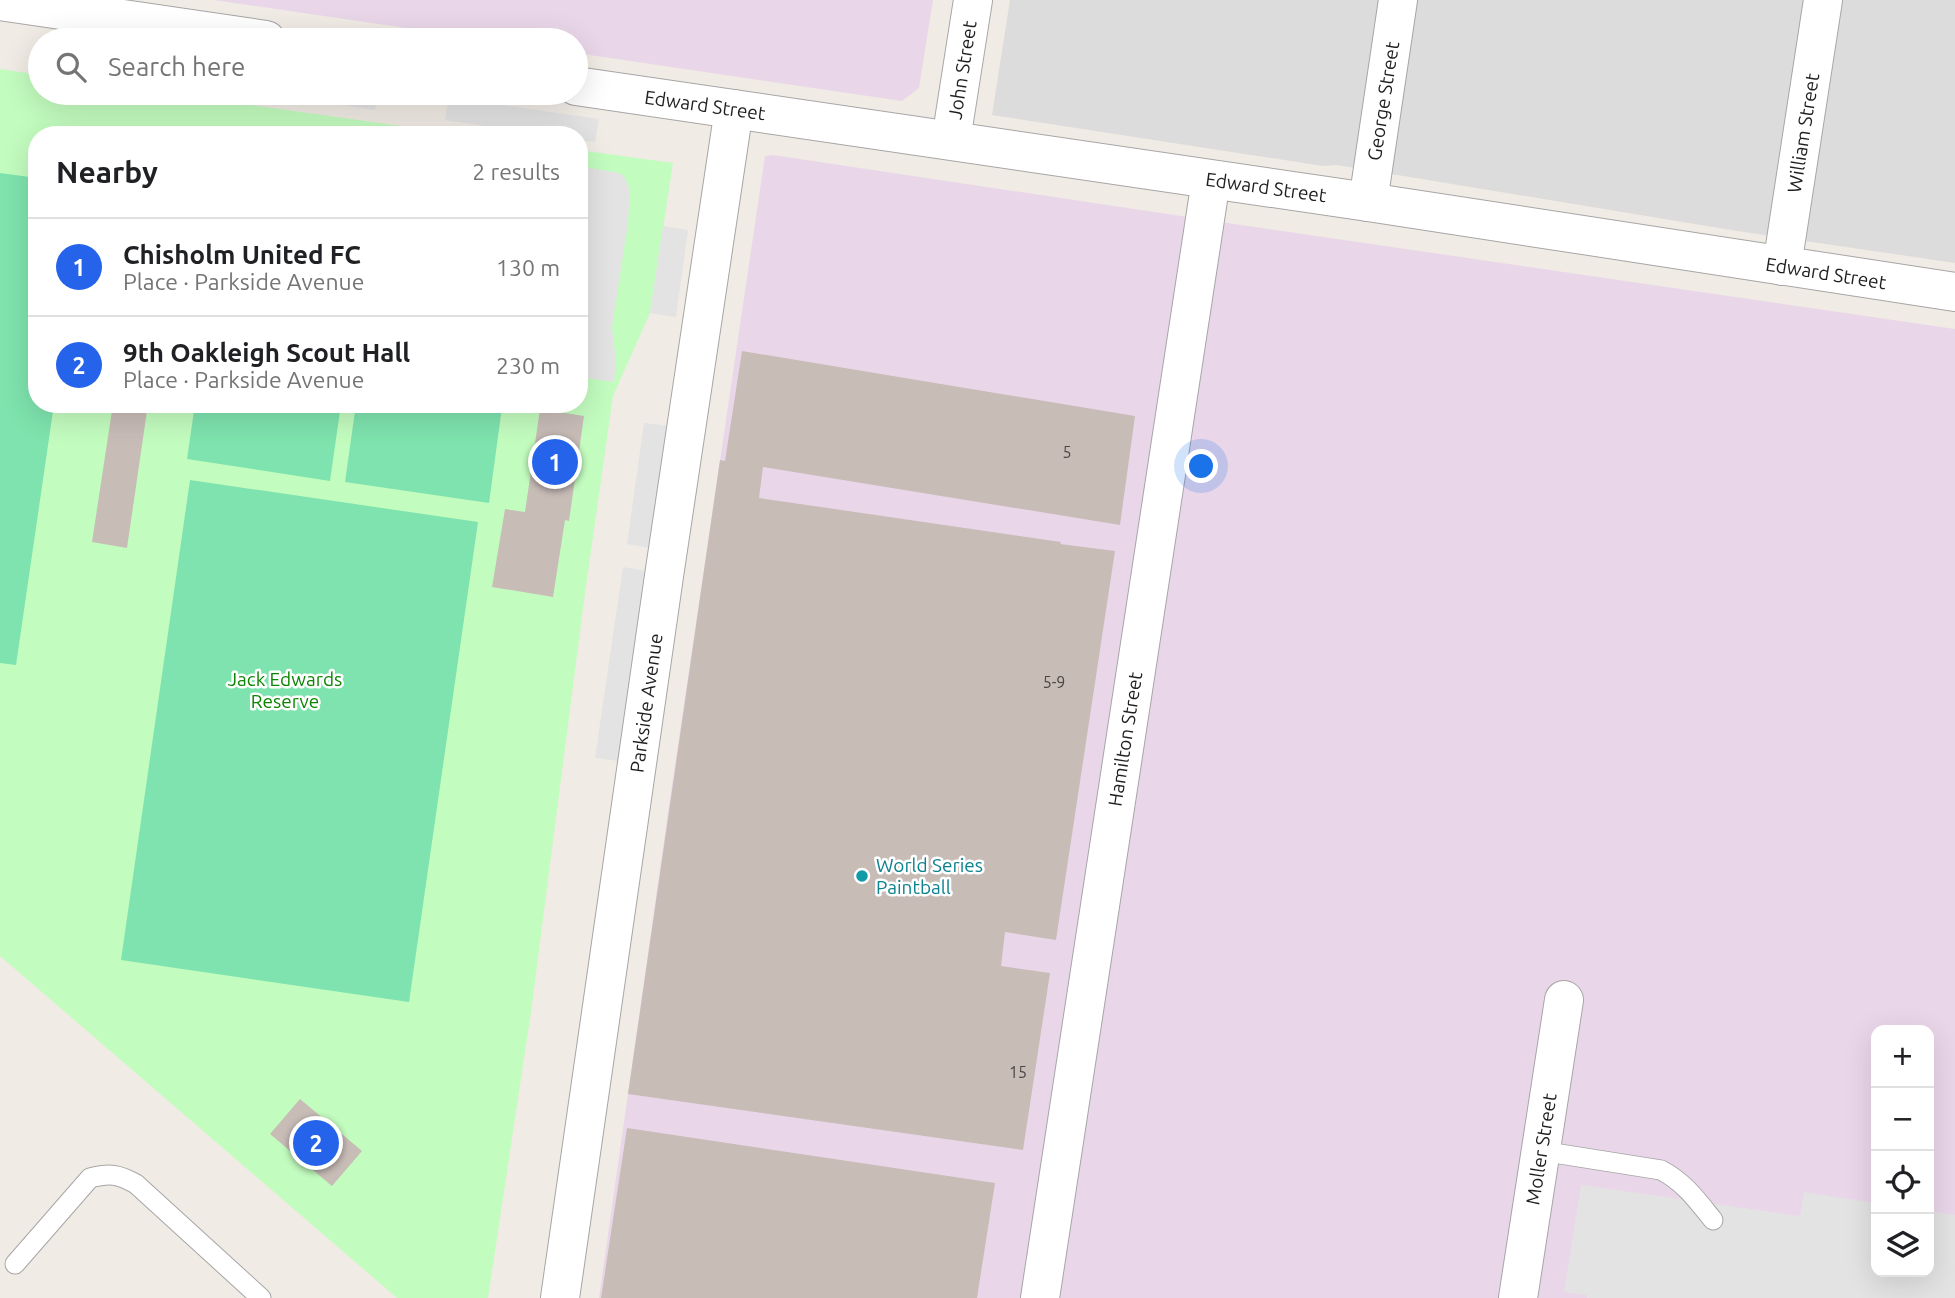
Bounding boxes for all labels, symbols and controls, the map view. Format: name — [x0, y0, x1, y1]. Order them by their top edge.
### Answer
street label: John Street — [943, 19, 981, 121]
search box — [28, 28, 588, 105]
street label: George Street — [1363, 39, 1403, 162]
icon: search — [52, 48, 90, 86]
text: Search here — [108, 52, 245, 81]
street label: William Street — [1783, 71, 1823, 194]
street label: Edward Street — [643, 86, 767, 124]
text: Nearby — [56, 155, 158, 189]
text: 2 results — [472, 159, 560, 184]
street label: Edward Street — [1204, 168, 1328, 206]
text: Chisholm United FC — [123, 240, 361, 269]
street label: Edward Street — [1764, 253, 1888, 293]
text: 1 — [73, 255, 85, 280]
text: 130 m — [496, 255, 560, 280]
text: Place · Parkside Avenue — [123, 269, 364, 294]
text: 9th Oakleigh Scout Hall — [123, 338, 410, 367]
text: 2 — [73, 353, 85, 378]
text: 230 m — [496, 353, 560, 378]
text: Place · Parkside Avenue — [123, 367, 364, 392]
pin: 1 — [532, 436, 578, 488]
house number: 5 — [1062, 443, 1072, 461]
your location — [1184, 449, 1218, 483]
street label: Parkside Avenue — [625, 632, 667, 774]
park label: Jack Edwards Reserve — [228, 668, 342, 712]
street label: Hamilton Street — [1104, 670, 1147, 808]
house number: 5-9 — [1043, 673, 1065, 691]
place label: World Series Paintball — [876, 854, 983, 898]
marker: World Series Paintball — [854, 868, 870, 884]
map controls — [1871, 1025, 1934, 1277]
button: + — [1871, 1025, 1934, 1088]
house number: 15 — [1009, 1063, 1027, 1081]
button: − — [1871, 1088, 1934, 1151]
street label: Moller Street — [1521, 1091, 1561, 1206]
pin: 2 — [293, 1117, 339, 1169]
button: locate — [1871, 1151, 1934, 1214]
button: layers — [1871, 1214, 1934, 1277]

